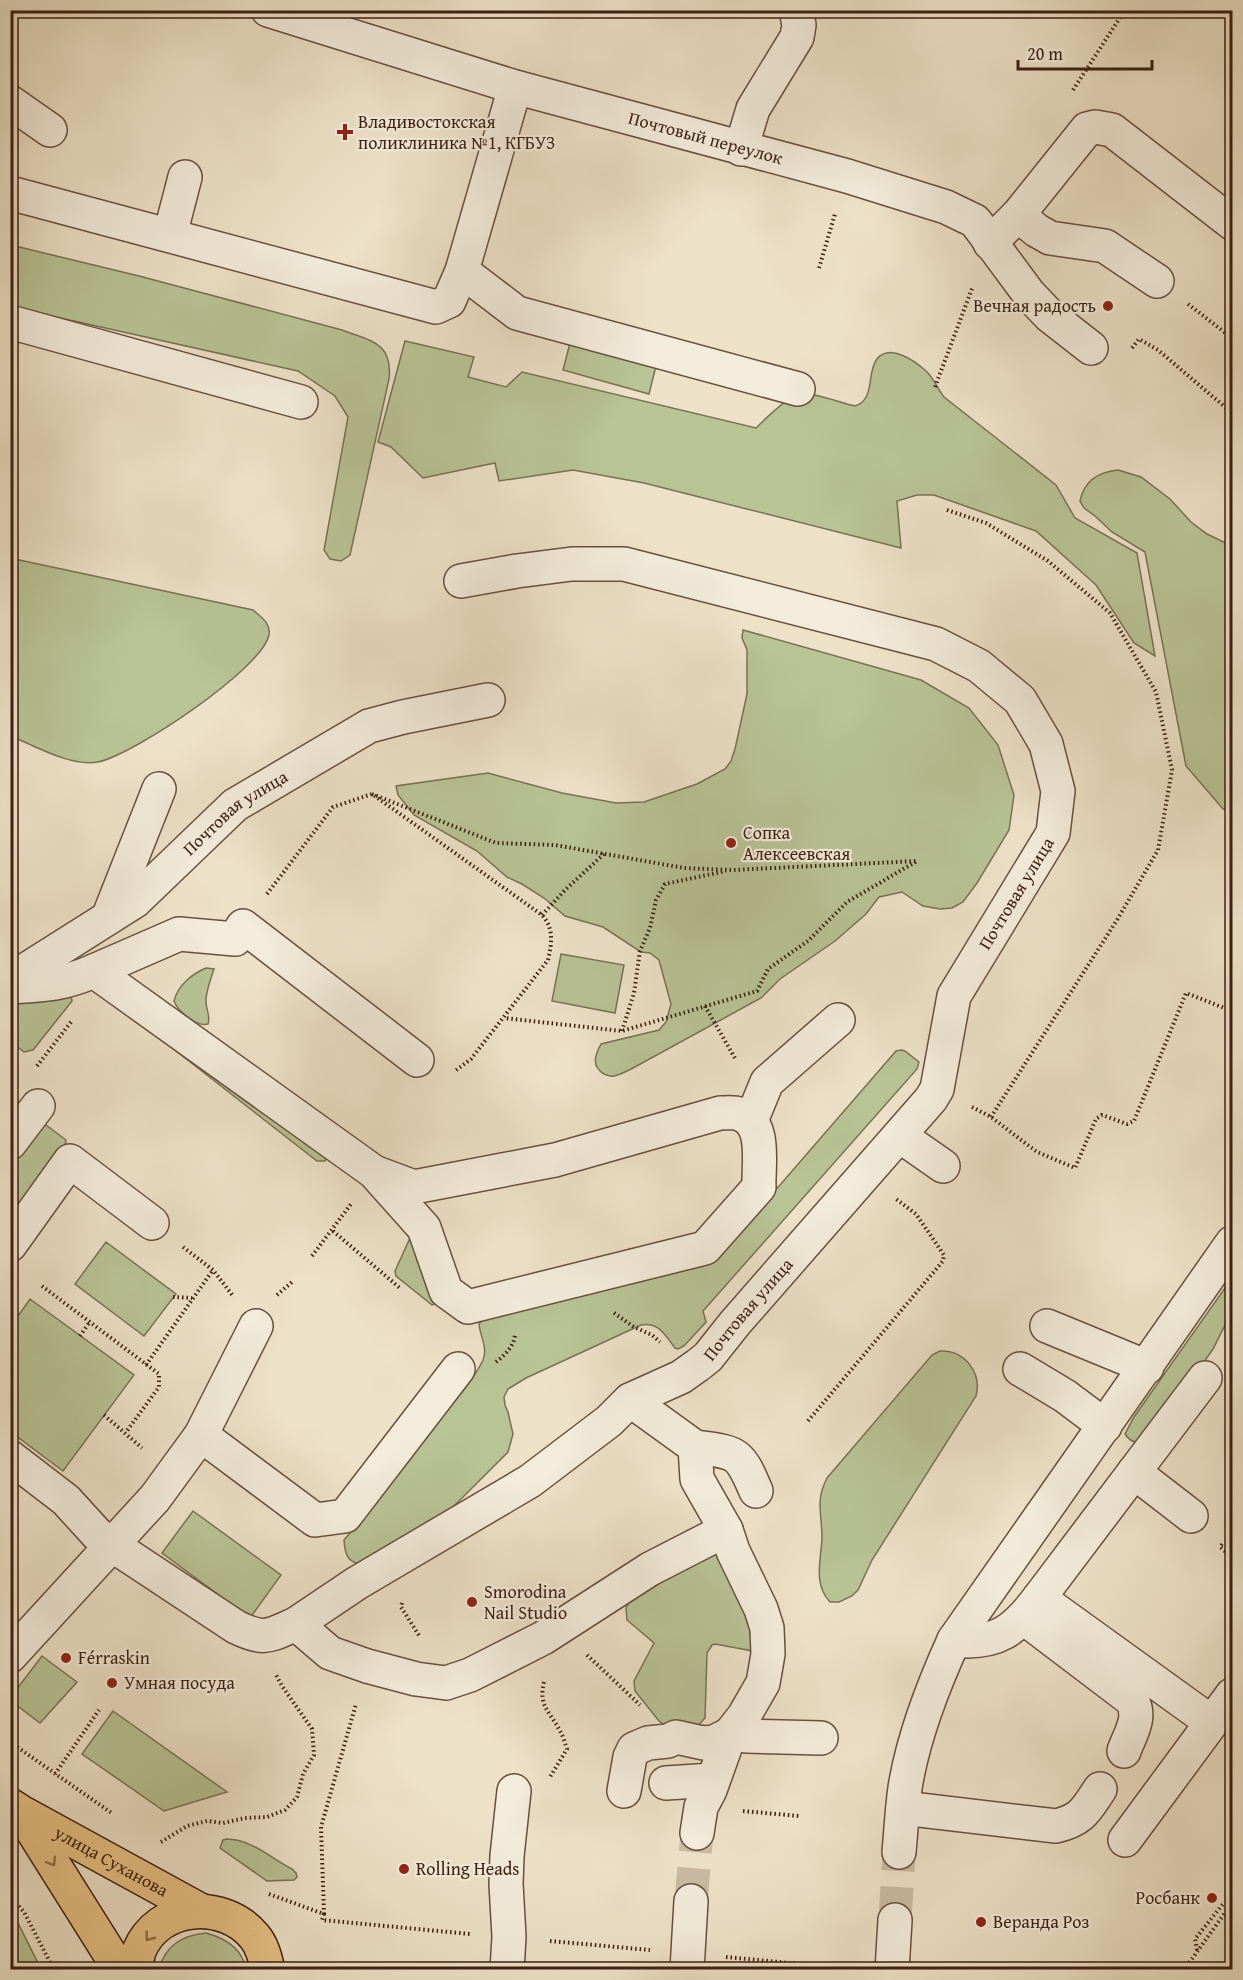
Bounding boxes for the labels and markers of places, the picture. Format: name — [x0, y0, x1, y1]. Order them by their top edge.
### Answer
place label: Владивостокская поликлиника №1, КГБУЗ — [358, 108, 555, 156]
marker: Владивостокская поликлиника №1, КГБУЗ — [336, 123, 354, 141]
place label: Вечная радость — [973, 292, 1096, 319]
marker: Вечная радость — [1101, 299, 1115, 313]
place label: Сопка Алексеевская — [743, 819, 850, 867]
marker: Сопка Алексеевская — [724, 836, 738, 850]
place label: Smorodina Nail Studio — [484, 1578, 567, 1626]
marker: Smorodina Nail Studio — [465, 1595, 479, 1609]
place label: Férraskin — [78, 1644, 150, 1671]
marker: Férraskin — [59, 1651, 73, 1665]
place label: Умная посуда — [124, 1669, 235, 1696]
marker: Умная посуда — [105, 1676, 119, 1690]
place label: Rolling Heads — [416, 1855, 519, 1882]
marker: Rolling Heads — [397, 1862, 411, 1876]
place label: Росбанк — [1136, 1884, 1201, 1911]
marker: Росбанк — [1205, 1891, 1219, 1905]
place label: Веранда Роз — [993, 1908, 1090, 1935]
marker: Веранда Роз — [974, 1915, 988, 1929]

